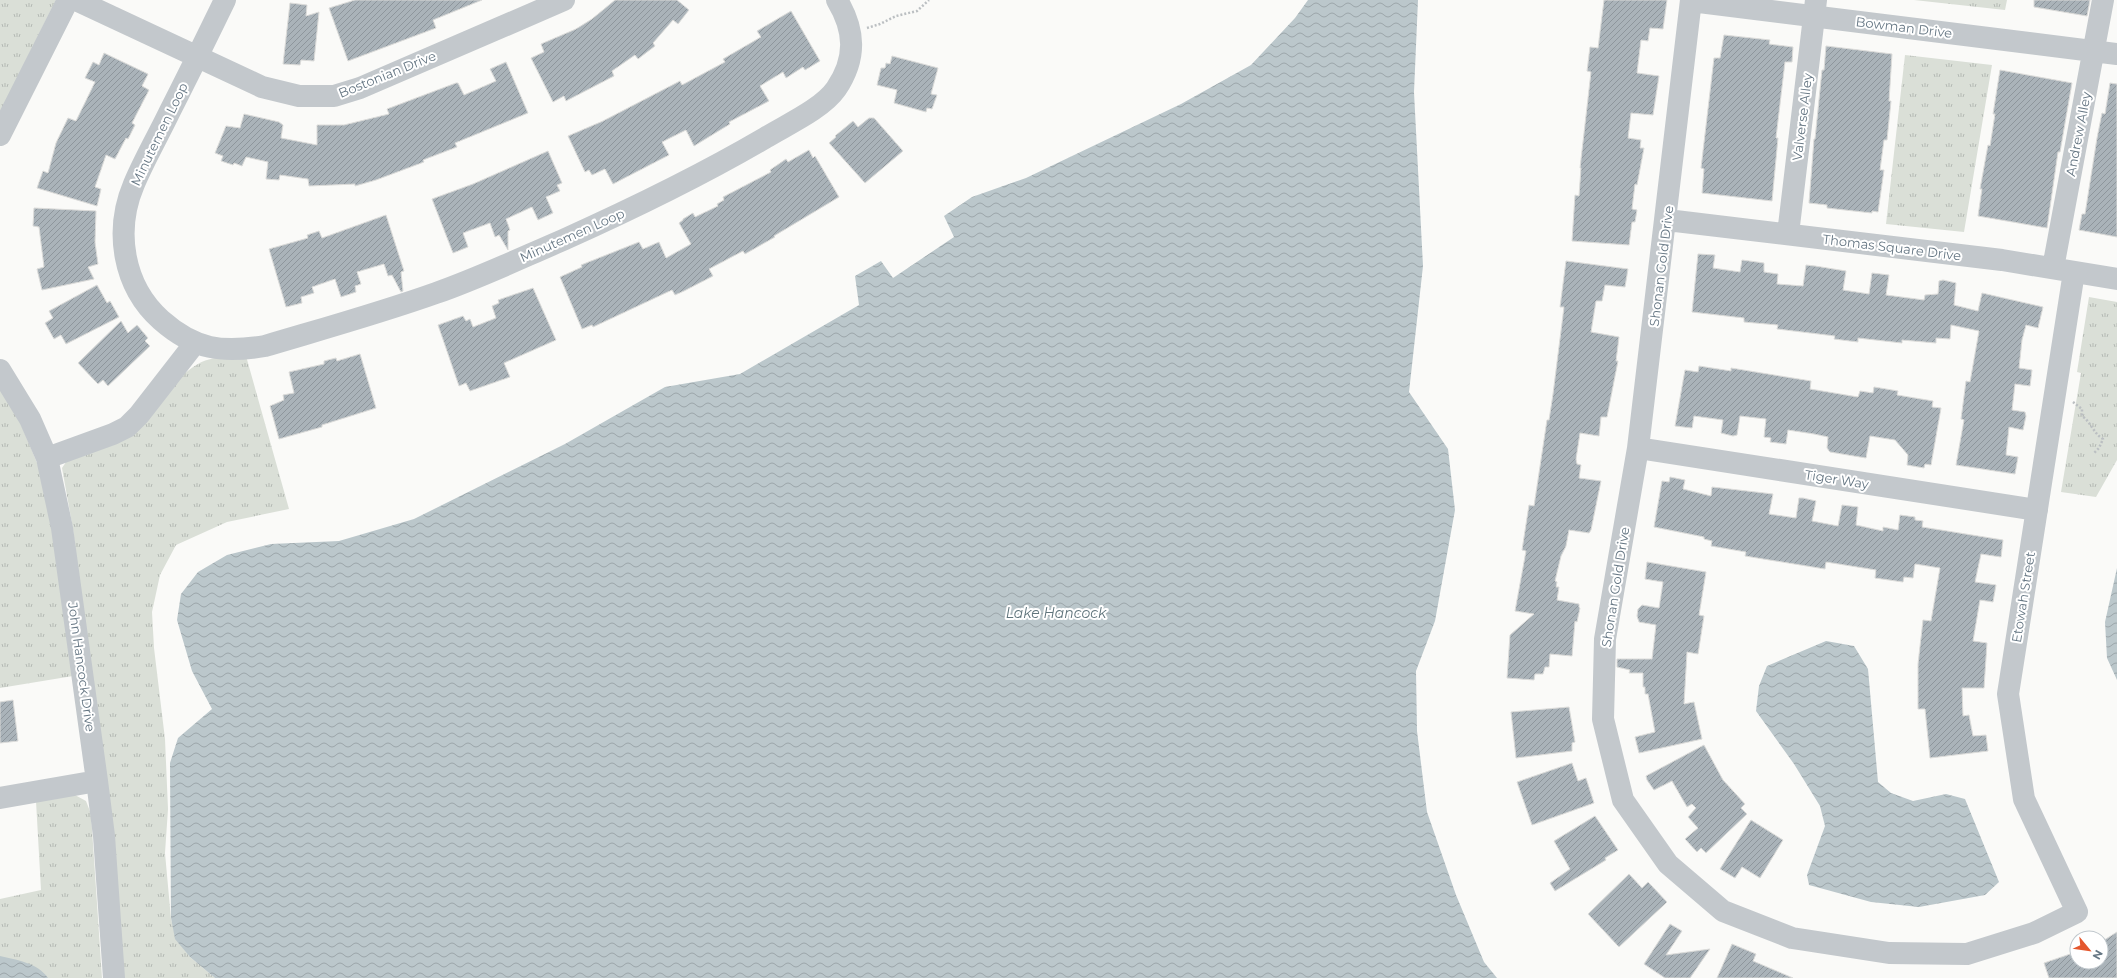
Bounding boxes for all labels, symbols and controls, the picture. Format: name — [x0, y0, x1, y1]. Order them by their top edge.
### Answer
street label: Bowman Drive — [1855, 13, 1953, 41]
street label: Bostonian Drive — [336, 47, 438, 101]
street label: Valverse Alley — [1789, 71, 1815, 162]
street label: Minutemen Loop — [127, 80, 191, 188]
street label: Andrew Alley — [2062, 89, 2094, 178]
street label: Minutemen Loop — [517, 205, 627, 265]
street label: Shonan Gold Drive — [1646, 205, 1676, 327]
street label: Thomas Square Drive — [1822, 231, 1962, 263]
street label: Tiger Way — [1804, 466, 1871, 492]
street label: Shonan Gold Drive — [1598, 526, 1632, 648]
street label: Etowah Street — [2008, 550, 2038, 644]
street label: John Hancock Drive — [65, 600, 99, 733]
water label: Lake Hancock — [1006, 604, 1107, 622]
north arrow — [2069, 930, 2109, 970]
text: N — [2089, 948, 2106, 962]

